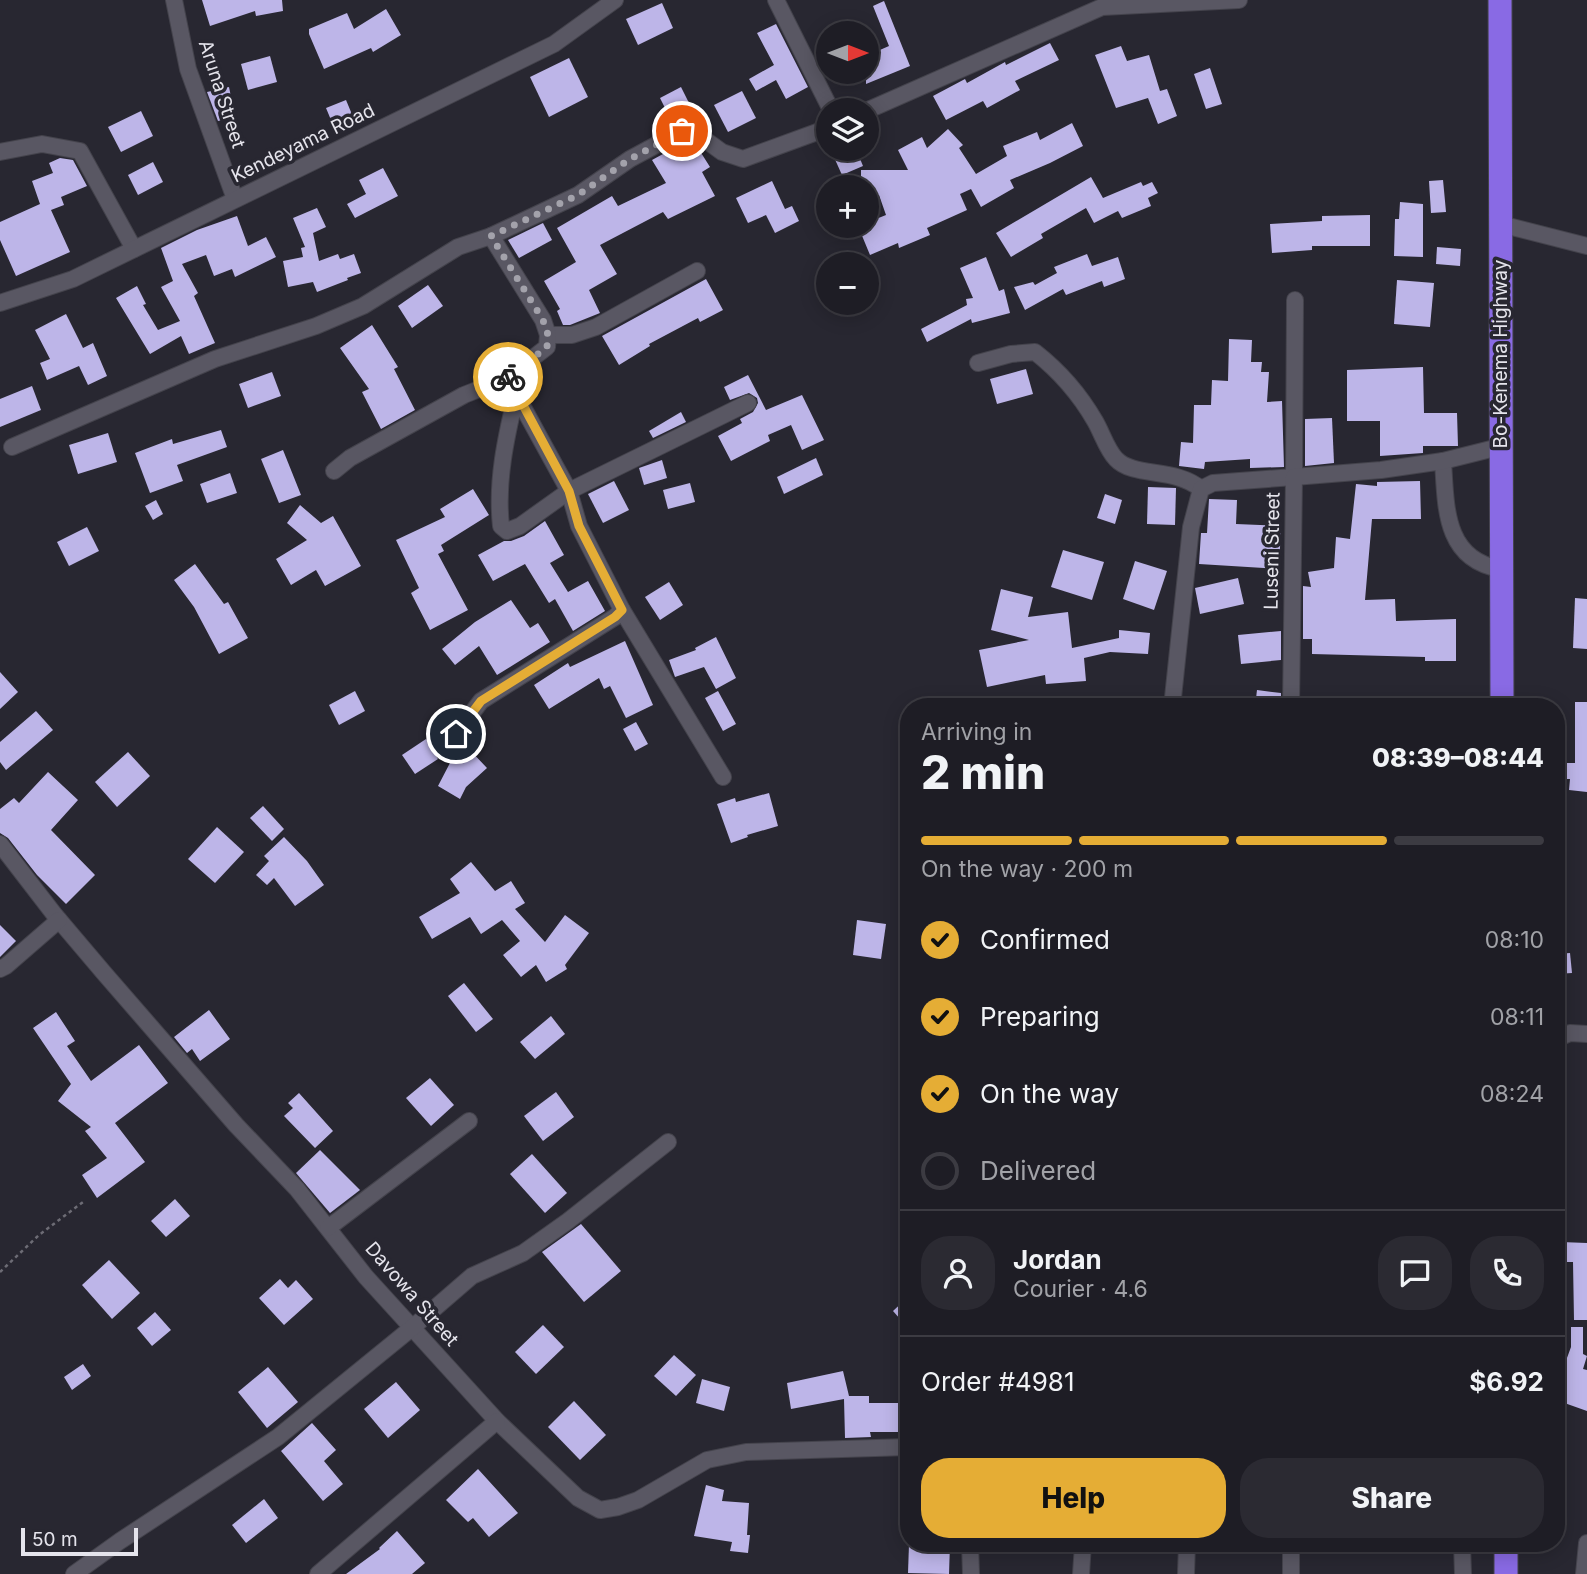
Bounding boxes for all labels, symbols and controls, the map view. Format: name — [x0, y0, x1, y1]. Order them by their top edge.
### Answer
north arrow — [816, 21, 878, 84]
map controls — [816, 21, 879, 315]
street label: Aruna Street — [194, 37, 250, 151]
street label: Kendeyama Road — [228, 98, 378, 188]
button: layers — [816, 98, 879, 161]
pin — [652, 101, 712, 161]
icon: bag — [663, 112, 701, 150]
button: + — [816, 175, 879, 238]
button: − — [816, 252, 879, 315]
street label: Bo-Kenema Highway — [1489, 259, 1512, 448]
courier — [473, 342, 543, 412]
icon: bike — [489, 358, 527, 396]
street label: Luseni Street — [1259, 492, 1285, 610]
pin — [426, 704, 486, 764]
icon: home — [437, 715, 475, 753]
text: Arriving in — [921, 718, 1032, 746]
text: 08:39–08:44 — [1372, 742, 1544, 773]
text: 2 min — [921, 744, 1045, 800]
text: On the way · 200 m — [921, 855, 1133, 883]
icon: check — [921, 921, 959, 959]
text: Confirmed — [980, 924, 1110, 955]
text: 08:10 — [1485, 926, 1544, 954]
icon: check — [921, 998, 959, 1036]
text: Preparing — [980, 1001, 1100, 1032]
text: 08:11 — [1490, 1003, 1544, 1031]
icon: check — [921, 1075, 959, 1113]
text: On the way — [980, 1078, 1119, 1109]
text: 08:24 — [1480, 1080, 1544, 1108]
text: Delivered — [980, 1155, 1096, 1186]
button: person — [921, 1236, 995, 1310]
button: chat — [1378, 1236, 1452, 1310]
button: phone — [1470, 1236, 1544, 1310]
street label: Davowa Street — [360, 1237, 464, 1351]
text: Jordan — [1013, 1244, 1102, 1275]
text: Courier · 4.6 — [1013, 1275, 1148, 1303]
text: Order #4981 — [921, 1366, 1074, 1397]
text: $6.92 — [1469, 1366, 1544, 1397]
button: Help — [921, 1458, 1226, 1538]
button: Share — [1240, 1458, 1544, 1538]
scale bar — [21, 1525, 138, 1557]
text: 50 m — [32, 1528, 78, 1551]

